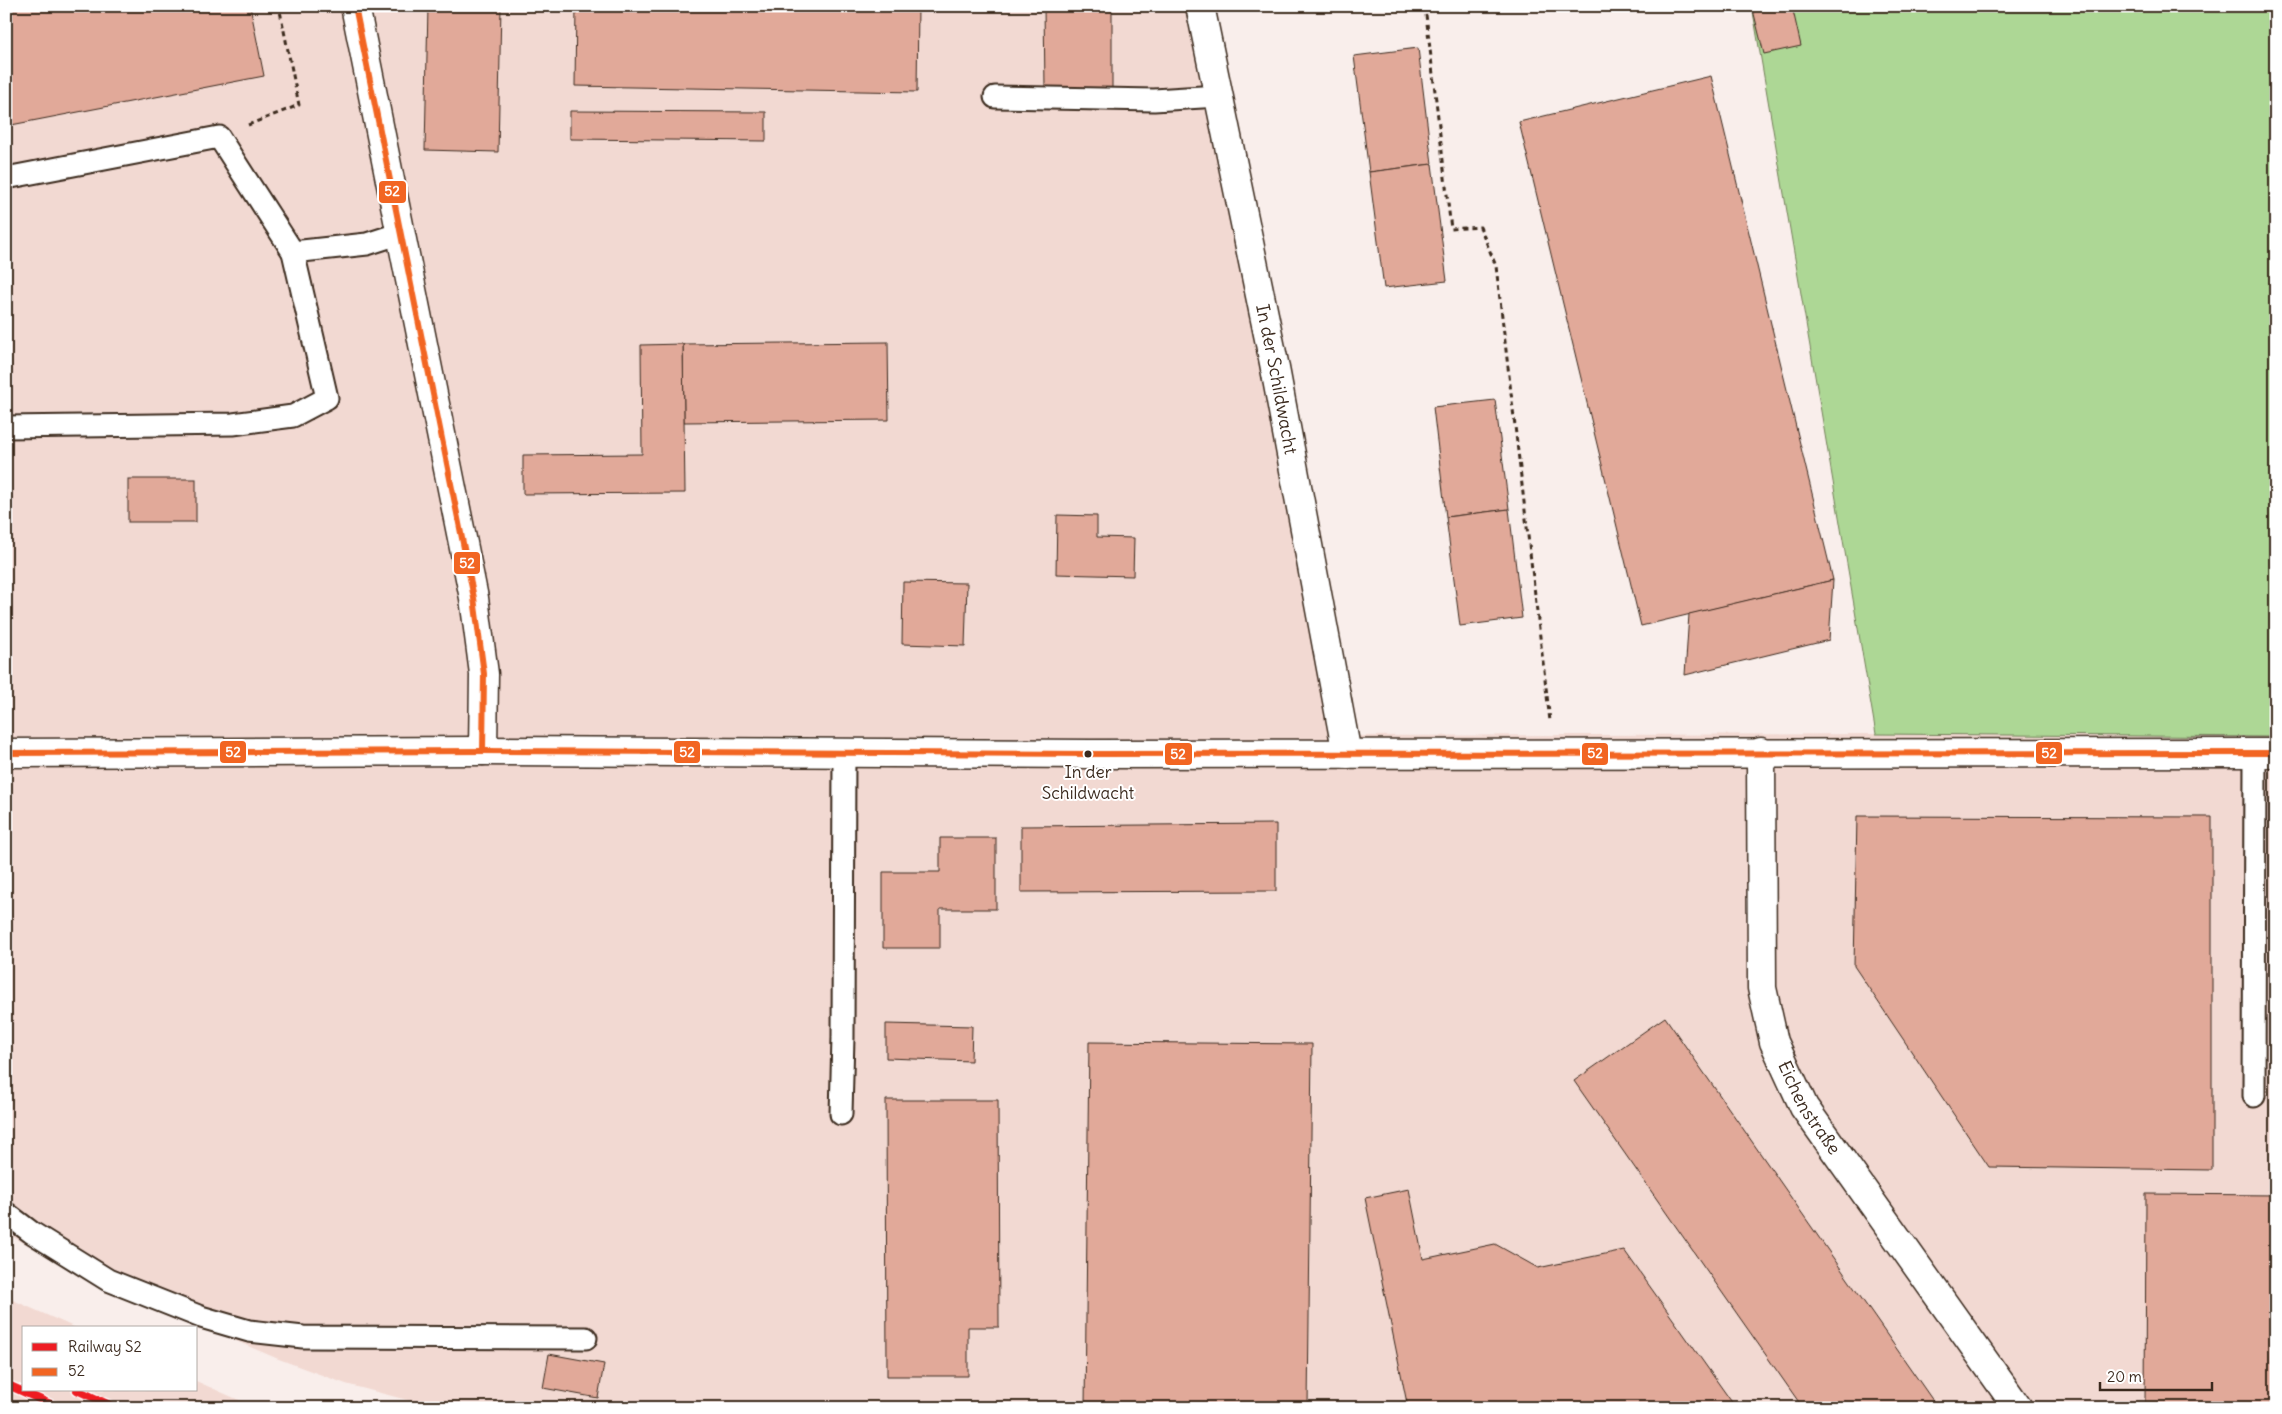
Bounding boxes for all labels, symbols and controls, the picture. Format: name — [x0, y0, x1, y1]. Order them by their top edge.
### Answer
line badge: 52 — [378, 180, 407, 204]
text: 52 — [384, 182, 400, 200]
street label: In der Schildwacht — [1251, 302, 1303, 456]
line badge: 52 — [453, 551, 481, 575]
text: 52 — [459, 554, 475, 572]
line badge: 52 — [219, 740, 247, 764]
line badge: 52 — [673, 740, 701, 764]
line badge: 52 — [2035, 741, 2063, 765]
line badge: 52 — [1164, 742, 1193, 766]
line badge: 52 — [1581, 742, 1609, 766]
text: 52 — [225, 743, 241, 761]
text: 52 — [679, 743, 695, 761]
text: 52 — [1587, 744, 1603, 762]
text: 52 — [2041, 744, 2057, 762]
text: 52 — [1170, 745, 1186, 763]
marker: In der Schildwacht — [1083, 749, 1093, 759]
place label: In der Schildwacht — [1042, 761, 1135, 804]
street label: Eichenstraße — [1773, 1057, 1846, 1159]
legend — [22, 1326, 198, 1392]
text: Railway S2 — [68, 1337, 142, 1356]
scale bar — [2100, 1359, 2212, 1391]
text: 52 — [68, 1361, 85, 1380]
text: 20 m — [2107, 1367, 2142, 1386]

